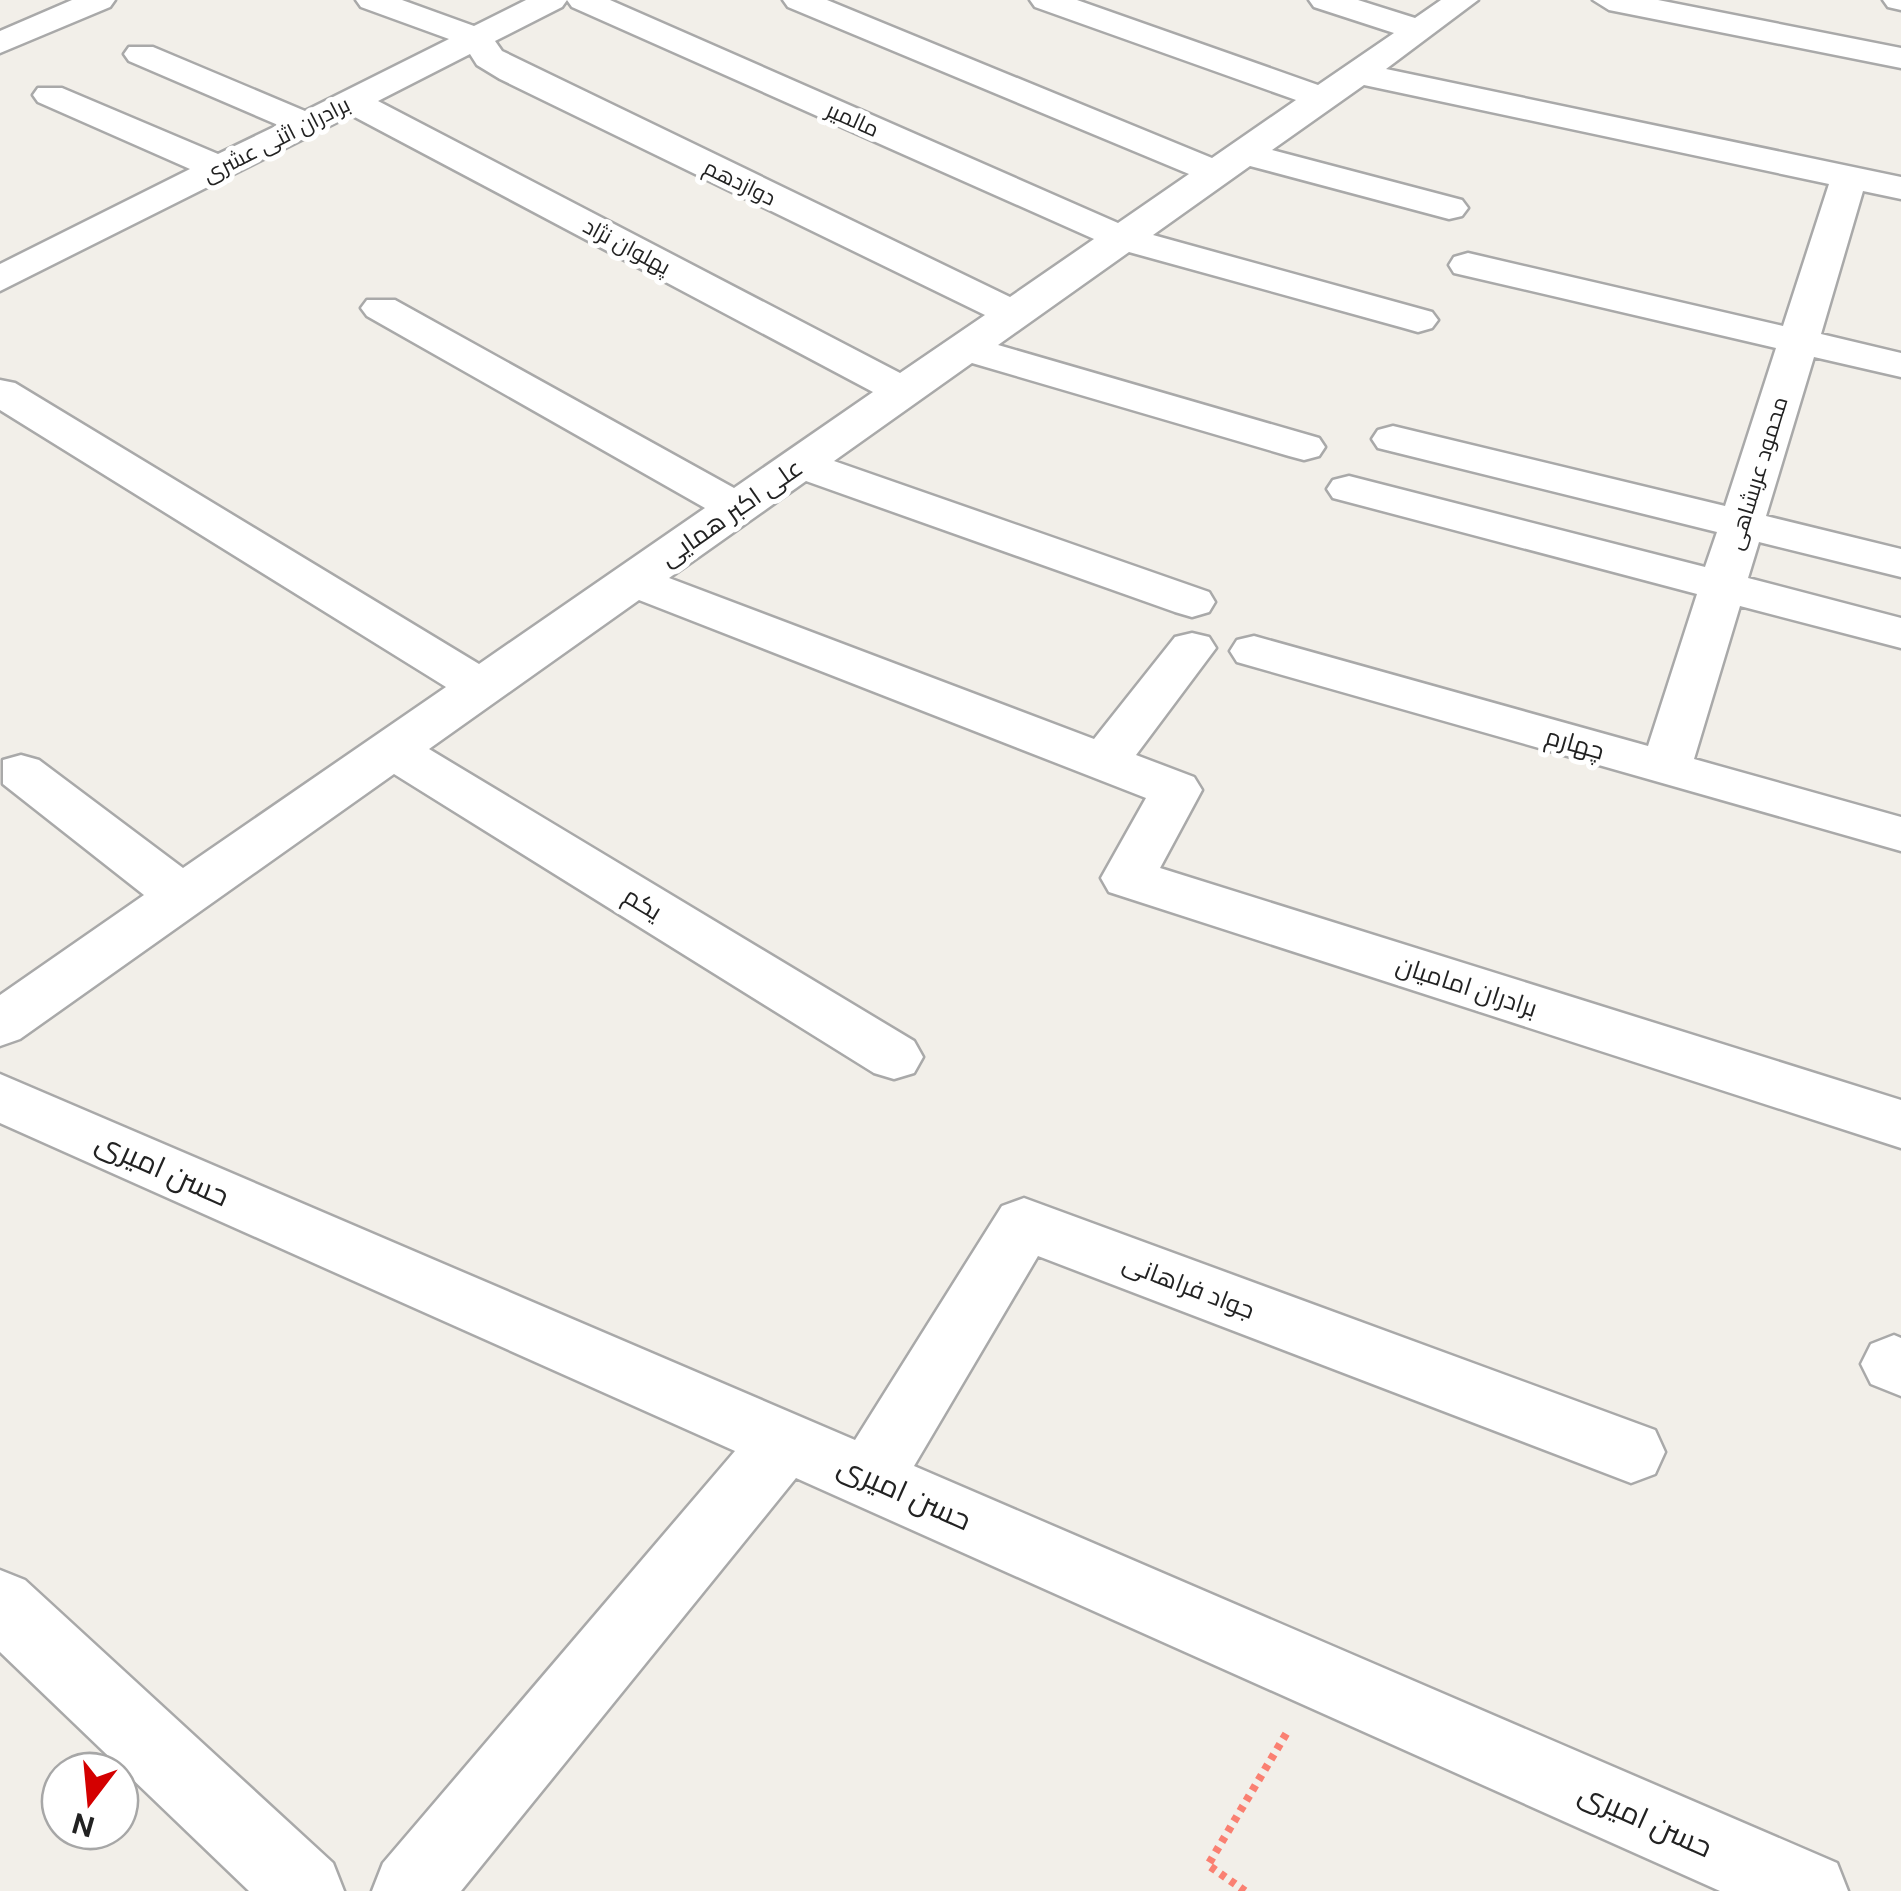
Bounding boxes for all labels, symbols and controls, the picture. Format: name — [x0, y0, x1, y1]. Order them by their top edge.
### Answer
street label: برادران اثنی عشری — [198, 91, 354, 188]
street label: مالمیر — [821, 95, 883, 142]
street label: دوازدهم — [698, 153, 780, 213]
street label: پهلوان نژاد — [578, 212, 675, 282]
street label: محمود عربشاهی — [1721, 393, 1794, 553]
street label: علی اکبر همایی — [654, 452, 808, 572]
street label: چهارم — [1541, 720, 1608, 769]
street label: یکم — [617, 880, 668, 929]
street label: برادران امامیان — [1393, 949, 1541, 1023]
street label: حسن امیری — [90, 1123, 235, 1214]
street label: جواد فراهانی — [1119, 1247, 1259, 1325]
street label: حسن امیری — [832, 1447, 977, 1538]
north arrow — [40, 1751, 140, 1851]
street label: حسن امیری — [1573, 1774, 1718, 1865]
text: N — [68, 1807, 98, 1844]

